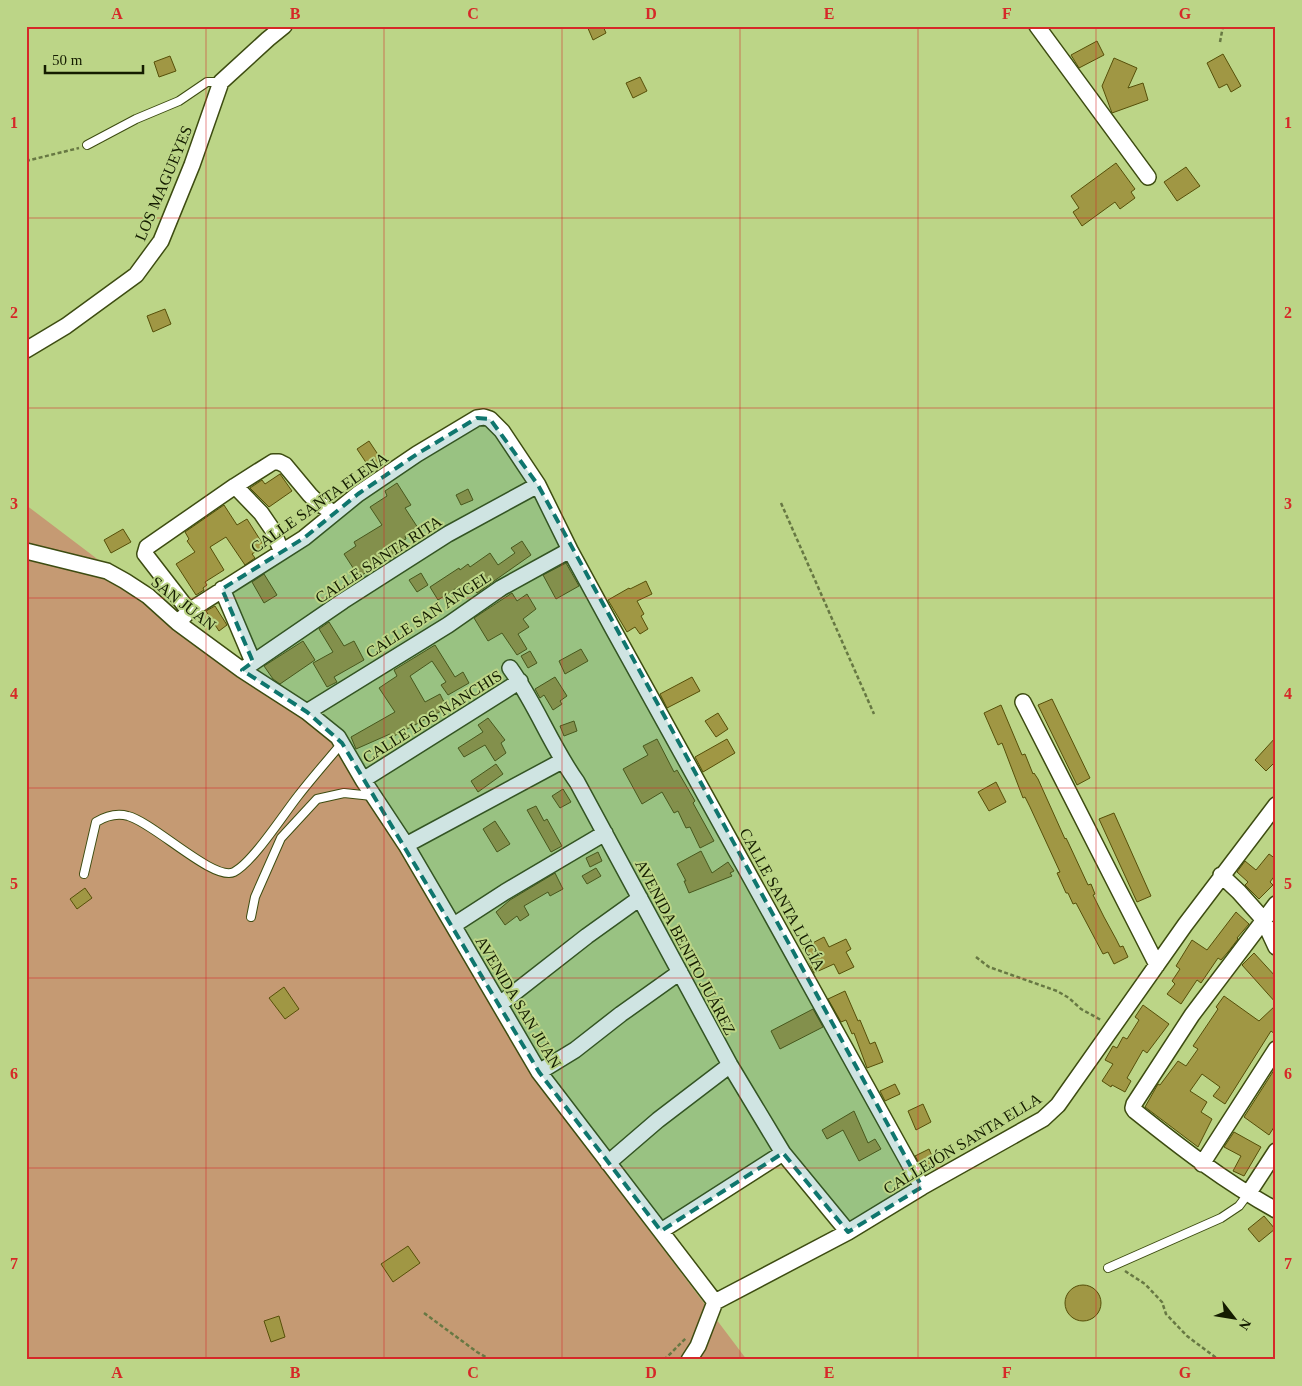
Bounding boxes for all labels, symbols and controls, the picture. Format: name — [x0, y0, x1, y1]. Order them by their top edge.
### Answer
text: A — [111, 5, 123, 22]
text: B — [290, 5, 301, 22]
text: C — [467, 5, 479, 22]
text: D — [645, 5, 657, 22]
text: E — [824, 5, 834, 22]
text: F — [1002, 5, 1012, 22]
text: G — [1179, 5, 1192, 22]
scale bar — [45, 42, 142, 74]
text: 50 m — [52, 52, 83, 68]
text: 1 — [10, 114, 18, 131]
text: 1 — [1284, 114, 1292, 131]
street label: LOS MAGUEYES — [132, 123, 195, 243]
text: 2 — [10, 304, 18, 321]
text: 2 — [1284, 304, 1292, 321]
street label: CALLE SANTA ELENA — [248, 448, 391, 556]
text: 3 — [10, 495, 18, 512]
text: 3 — [1284, 495, 1292, 512]
street label: CALLE SANTA RITA — [312, 512, 445, 607]
street label: CALLE SAN ÁNGEL — [362, 567, 494, 661]
street label: SAN JUAN — [148, 573, 220, 634]
street label: CALLE LOS NANCHIS — [360, 667, 505, 766]
text: 4 — [10, 685, 18, 702]
text: 4 — [1284, 685, 1292, 702]
street label: CALLE SANTA LUCÍA — [736, 825, 830, 974]
street label: AVENIDA BENITO JUÁREZ — [632, 856, 740, 1038]
text: 5 — [10, 875, 18, 892]
text: 5 — [1284, 875, 1292, 892]
street label: AVENIDA SAN JUAN — [472, 933, 565, 1072]
text: 6 — [10, 1065, 18, 1082]
text: 6 — [1284, 1065, 1292, 1082]
street label: CALLEJÓN SANTA ELLA — [880, 1088, 1045, 1197]
text: 7 — [10, 1255, 18, 1272]
text: 7 — [1284, 1255, 1292, 1272]
north arrow — [1210, 1294, 1260, 1344]
text: N — [1236, 1316, 1254, 1333]
text: A — [111, 1364, 123, 1381]
text: B — [290, 1364, 301, 1381]
text: C — [467, 1364, 479, 1381]
text: D — [645, 1364, 657, 1381]
text: E — [824, 1364, 834, 1381]
text: F — [1002, 1364, 1012, 1381]
text: G — [1179, 1364, 1192, 1381]

